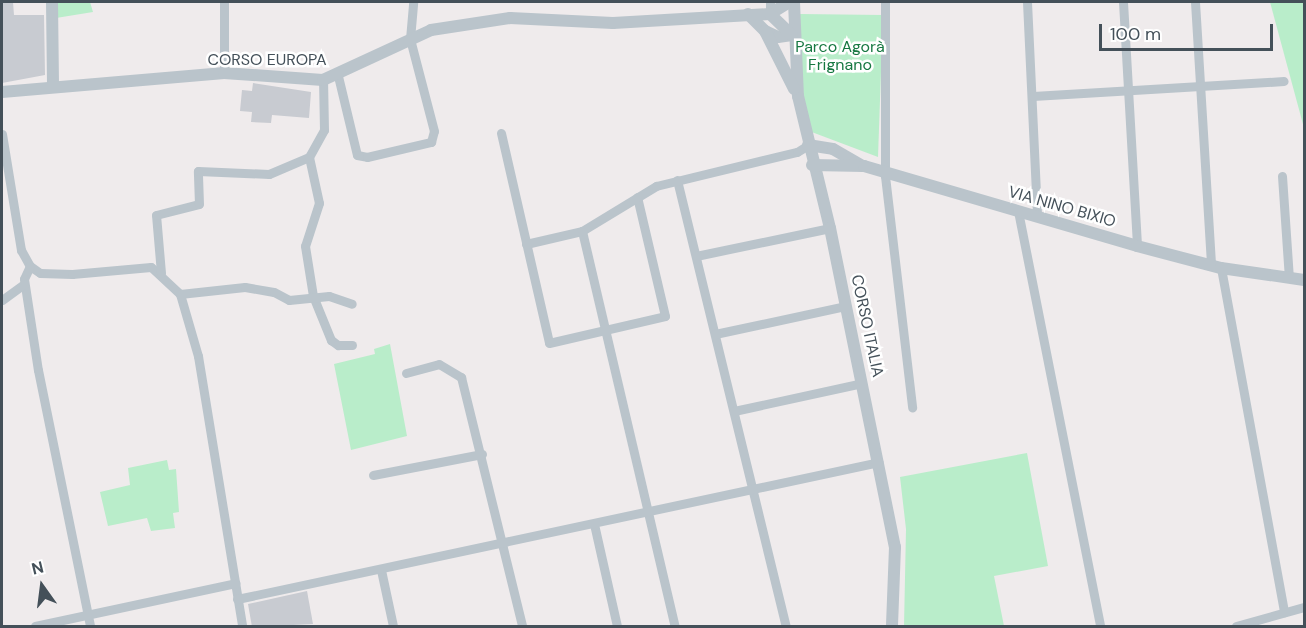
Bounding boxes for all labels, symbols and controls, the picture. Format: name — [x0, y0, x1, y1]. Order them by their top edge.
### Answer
scale bar — [1102, 12, 1276, 50]
text: 100 m — [1110, 22, 1161, 46]
park label: Parco Agorà Frignano — [795, 37, 885, 75]
street label: CORSO EUROPA — [207, 50, 327, 70]
street label: VIA NINO BIXIO — [1006, 182, 1118, 232]
street label: CORSO ITALIA — [847, 273, 887, 379]
north arrow — [12, 556, 72, 616]
text: N — [29, 556, 46, 580]

